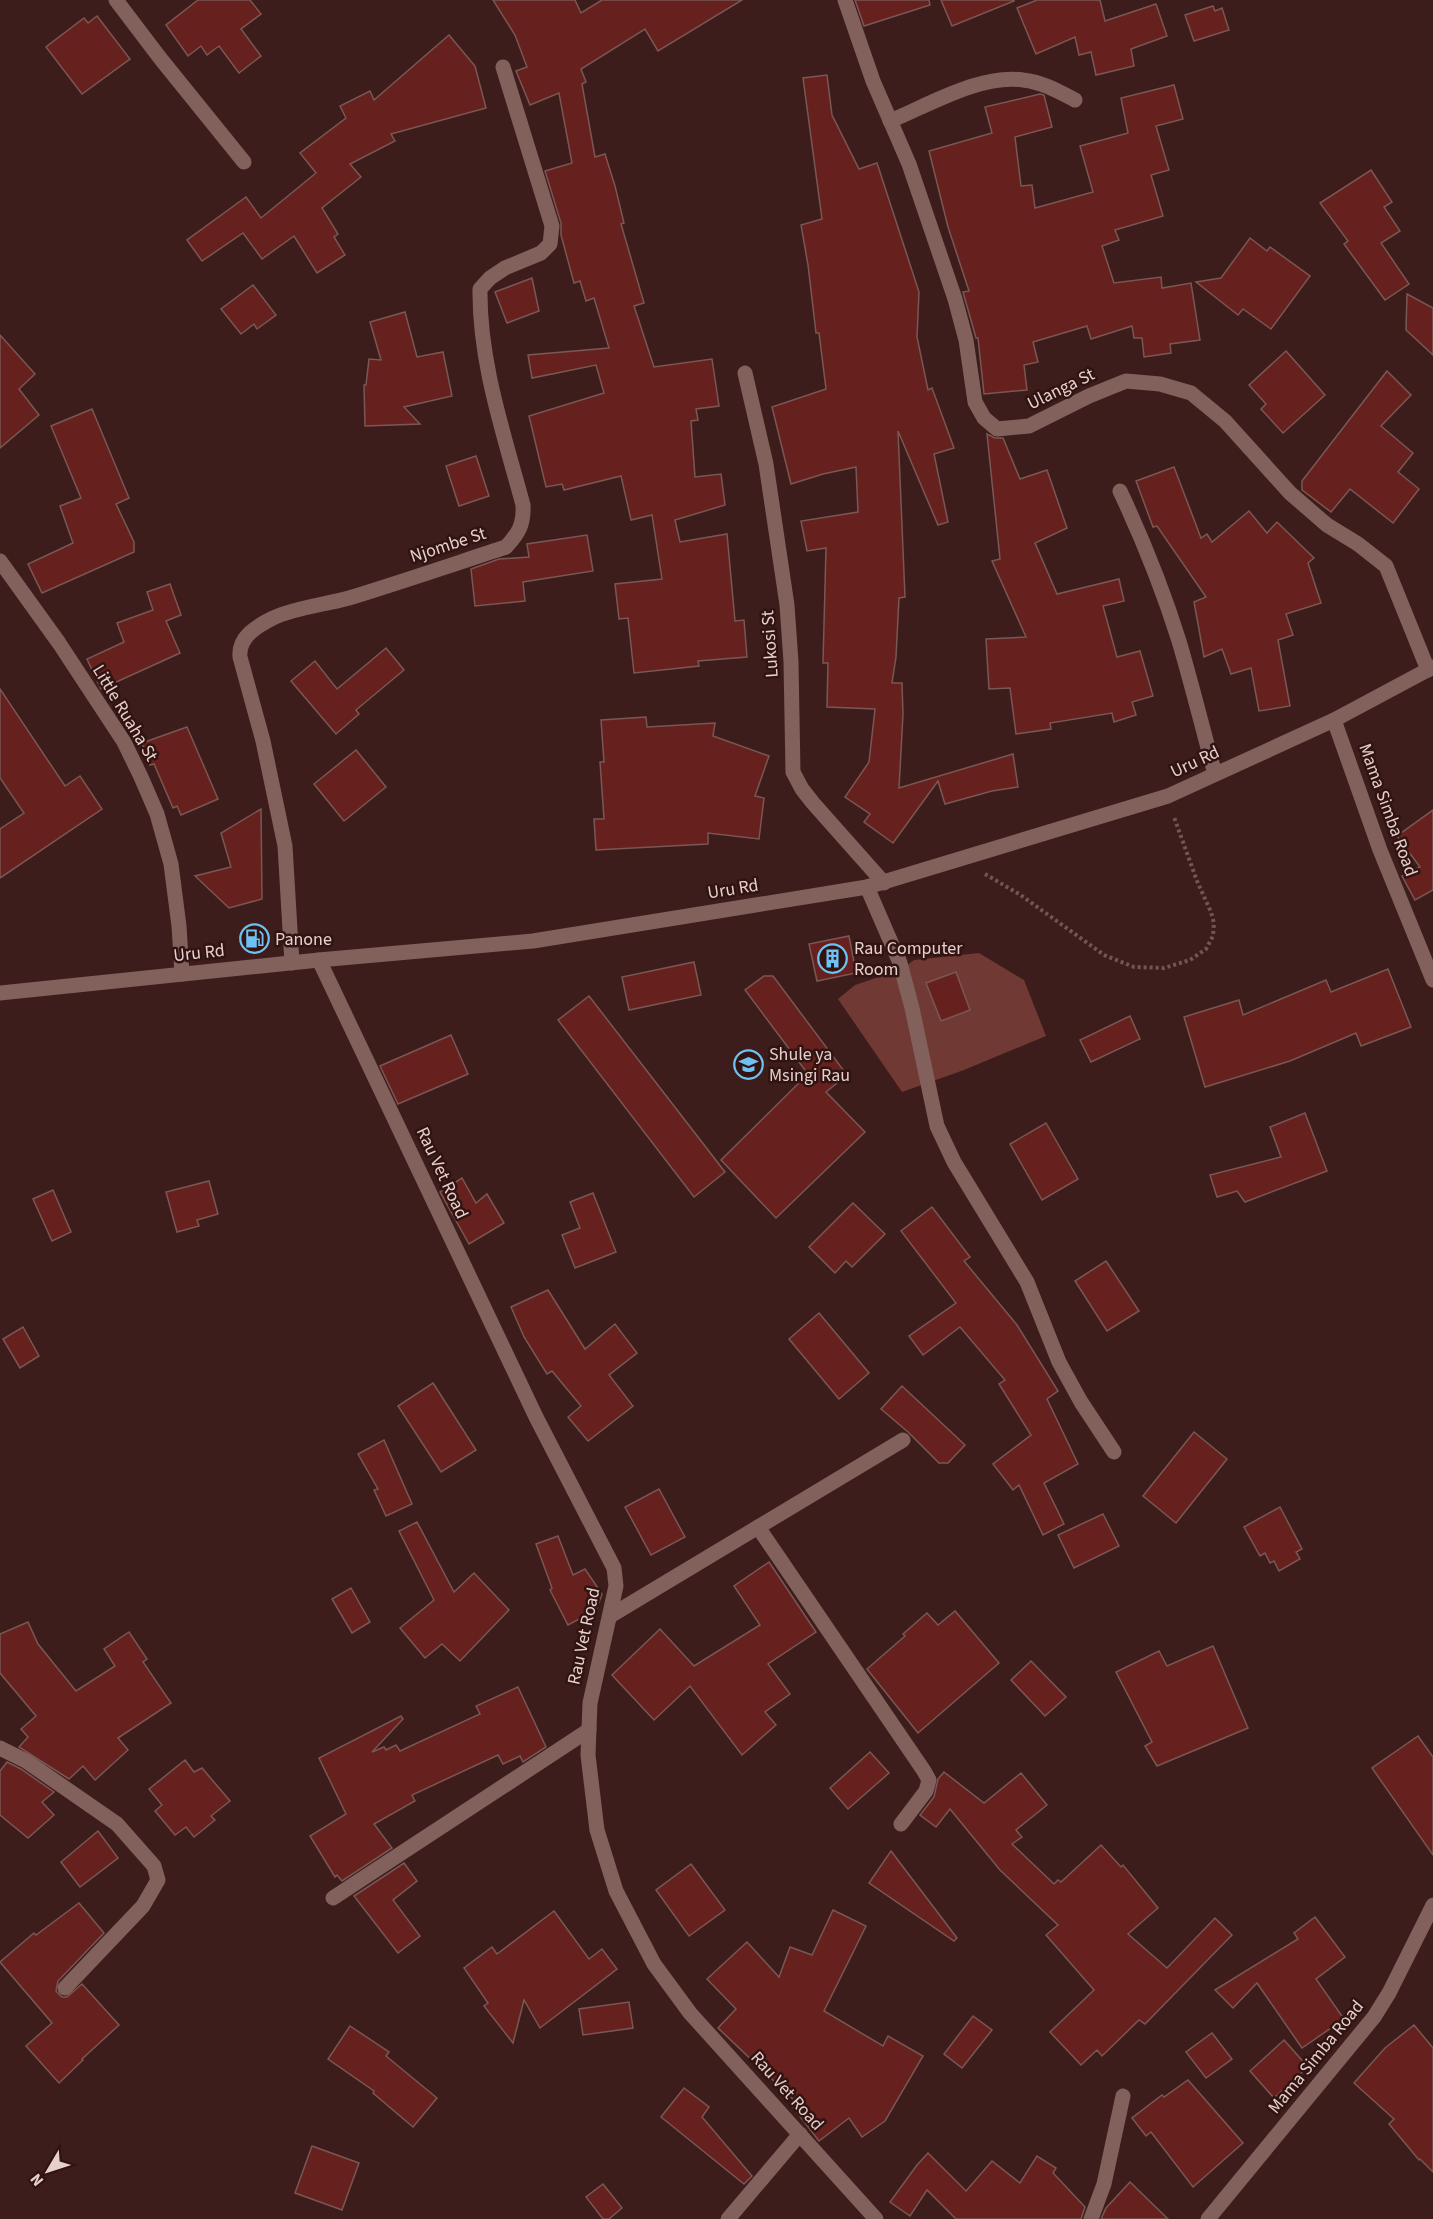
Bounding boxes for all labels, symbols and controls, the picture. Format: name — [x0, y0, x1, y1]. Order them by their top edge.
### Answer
street label: Ulanga St — [1023, 362, 1099, 416]
street label: Njombe St — [407, 521, 489, 569]
street label: Lukosi St — [755, 609, 785, 679]
street label: Little Ruaha St — [86, 660, 164, 766]
street label: Uru Rd — [1166, 740, 1224, 784]
street label: Mama Simba Road — [1352, 740, 1424, 880]
street label: Uru Rd — [706, 873, 760, 905]
fuel station icon: Panone — [238, 923, 270, 955]
place label: Panone — [275, 927, 332, 952]
place label: Rau Computer Room — [854, 936, 963, 982]
street label: Uru Rd — [172, 938, 226, 968]
building icon: Rau Computer Room — [817, 942, 849, 974]
place label: Shule ya Msingi Rau — [769, 1042, 850, 1088]
school or university icon: Shule ya Msingi Rau — [732, 1048, 764, 1080]
street label: Rau Vet Road — [410, 1123, 474, 1223]
street label: Rau Vet Road — [562, 1585, 606, 1687]
street label: Mama Simba Road — [1262, 1995, 1370, 2119]
street label: Rau Vet Road — [745, 2046, 829, 2136]
north arrow — [18, 2141, 78, 2201]
text: N — [25, 2169, 49, 2191]

